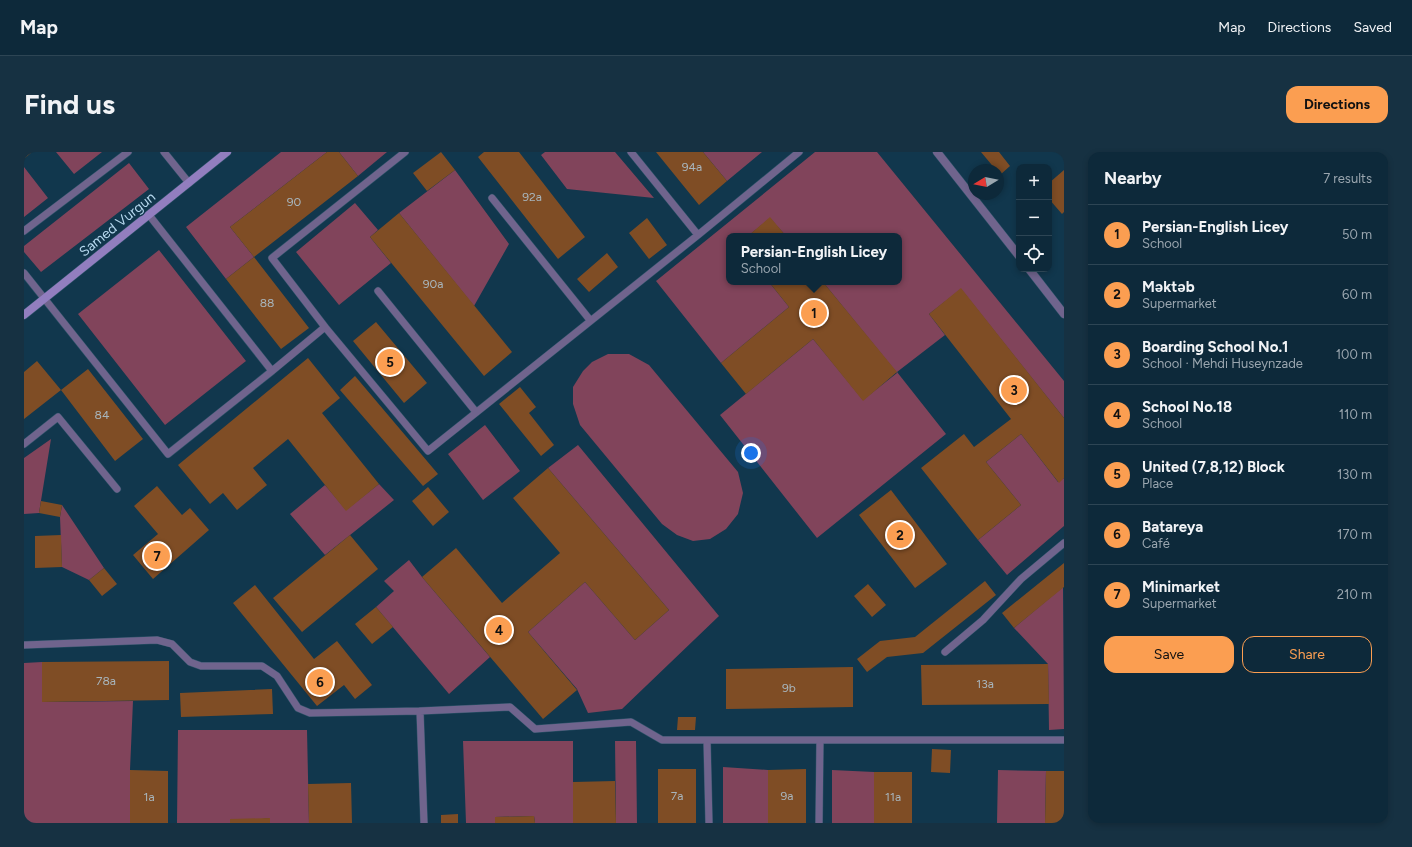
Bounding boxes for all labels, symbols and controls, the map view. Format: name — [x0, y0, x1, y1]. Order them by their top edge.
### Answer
text: Map — [20, 16, 58, 39]
text: Map — [1218, 19, 1246, 36]
text: Directions — [1268, 19, 1331, 36]
text: Saved — [1353, 19, 1392, 36]
button: Directions — [1286, 86, 1388, 123]
text: Find us — [24, 87, 115, 121]
house number: 94a — [682, 160, 702, 174]
north arrow — [968, 164, 1004, 200]
map controls — [1016, 164, 1052, 272]
button: + — [1016, 164, 1052, 200]
text: Nearby — [1104, 168, 1162, 188]
text: 7 results — [1323, 171, 1372, 186]
street label: Samed Vurgun — [76, 188, 159, 260]
house number: 92a — [522, 190, 542, 204]
house number: 90 — [287, 195, 302, 209]
button: − — [1016, 200, 1052, 236]
text: Persian-English Licey — [1142, 218, 1288, 236]
text: 1 — [1114, 227, 1120, 242]
text: 50 m — [1342, 227, 1372, 242]
popup — [726, 233, 902, 285]
button: locate — [1016, 236, 1052, 272]
text: School — [1142, 236, 1182, 251]
text: Persian-English Licey — [741, 243, 887, 261]
text: School — [741, 261, 781, 276]
house number: 90a — [423, 277, 443, 291]
text: Məktəb — [1142, 278, 1195, 296]
text: 2 — [1113, 287, 1121, 302]
text: 60 m — [1342, 287, 1372, 302]
house number: 88 — [260, 296, 274, 310]
text: Supermarket — [1142, 296, 1217, 311]
pin: 1 — [801, 298, 827, 328]
text: Boarding School No.1 — [1142, 338, 1288, 356]
pin: 5 — [377, 347, 403, 377]
text: 3 — [1113, 347, 1121, 362]
text: 100 m — [1336, 347, 1372, 362]
text: School · Mehdi Huseynzade — [1142, 356, 1303, 371]
pin: 3 — [1001, 375, 1027, 405]
text: School No.18 — [1142, 398, 1232, 416]
text: 4 — [1113, 407, 1121, 422]
text: 110 m — [1339, 407, 1372, 422]
house number: 84 — [95, 408, 110, 422]
text: School — [1142, 416, 1182, 431]
your location — [741, 443, 761, 463]
text: United (7,8,12) Block — [1142, 458, 1285, 476]
text: 5 — [1113, 467, 1121, 482]
text: 130 m — [1337, 467, 1372, 482]
text: Place — [1142, 476, 1173, 491]
text: Batareya — [1142, 518, 1203, 536]
pin: 2 — [887, 520, 913, 550]
text: 6 — [1113, 527, 1121, 542]
text: 170 m — [1337, 527, 1372, 542]
text: Café — [1142, 536, 1170, 551]
pin: 7 — [144, 541, 170, 571]
text: Minimarket — [1142, 578, 1220, 596]
text: 7 — [1113, 587, 1121, 602]
text: 210 m — [1337, 587, 1372, 602]
text: Supermarket — [1142, 596, 1217, 611]
pin: 4 — [486, 615, 512, 645]
button: Save — [1104, 636, 1234, 673]
button: Share — [1242, 636, 1372, 673]
pin: 6 — [307, 667, 333, 697]
house number: 78a — [96, 674, 116, 688]
house number: 13a — [976, 677, 994, 691]
house number: 9b — [782, 681, 796, 695]
house number: 7a — [671, 789, 683, 803]
house number: 9a — [781, 789, 793, 803]
house number: 1a — [143, 790, 155, 804]
house number: 11a — [885, 790, 901, 804]

